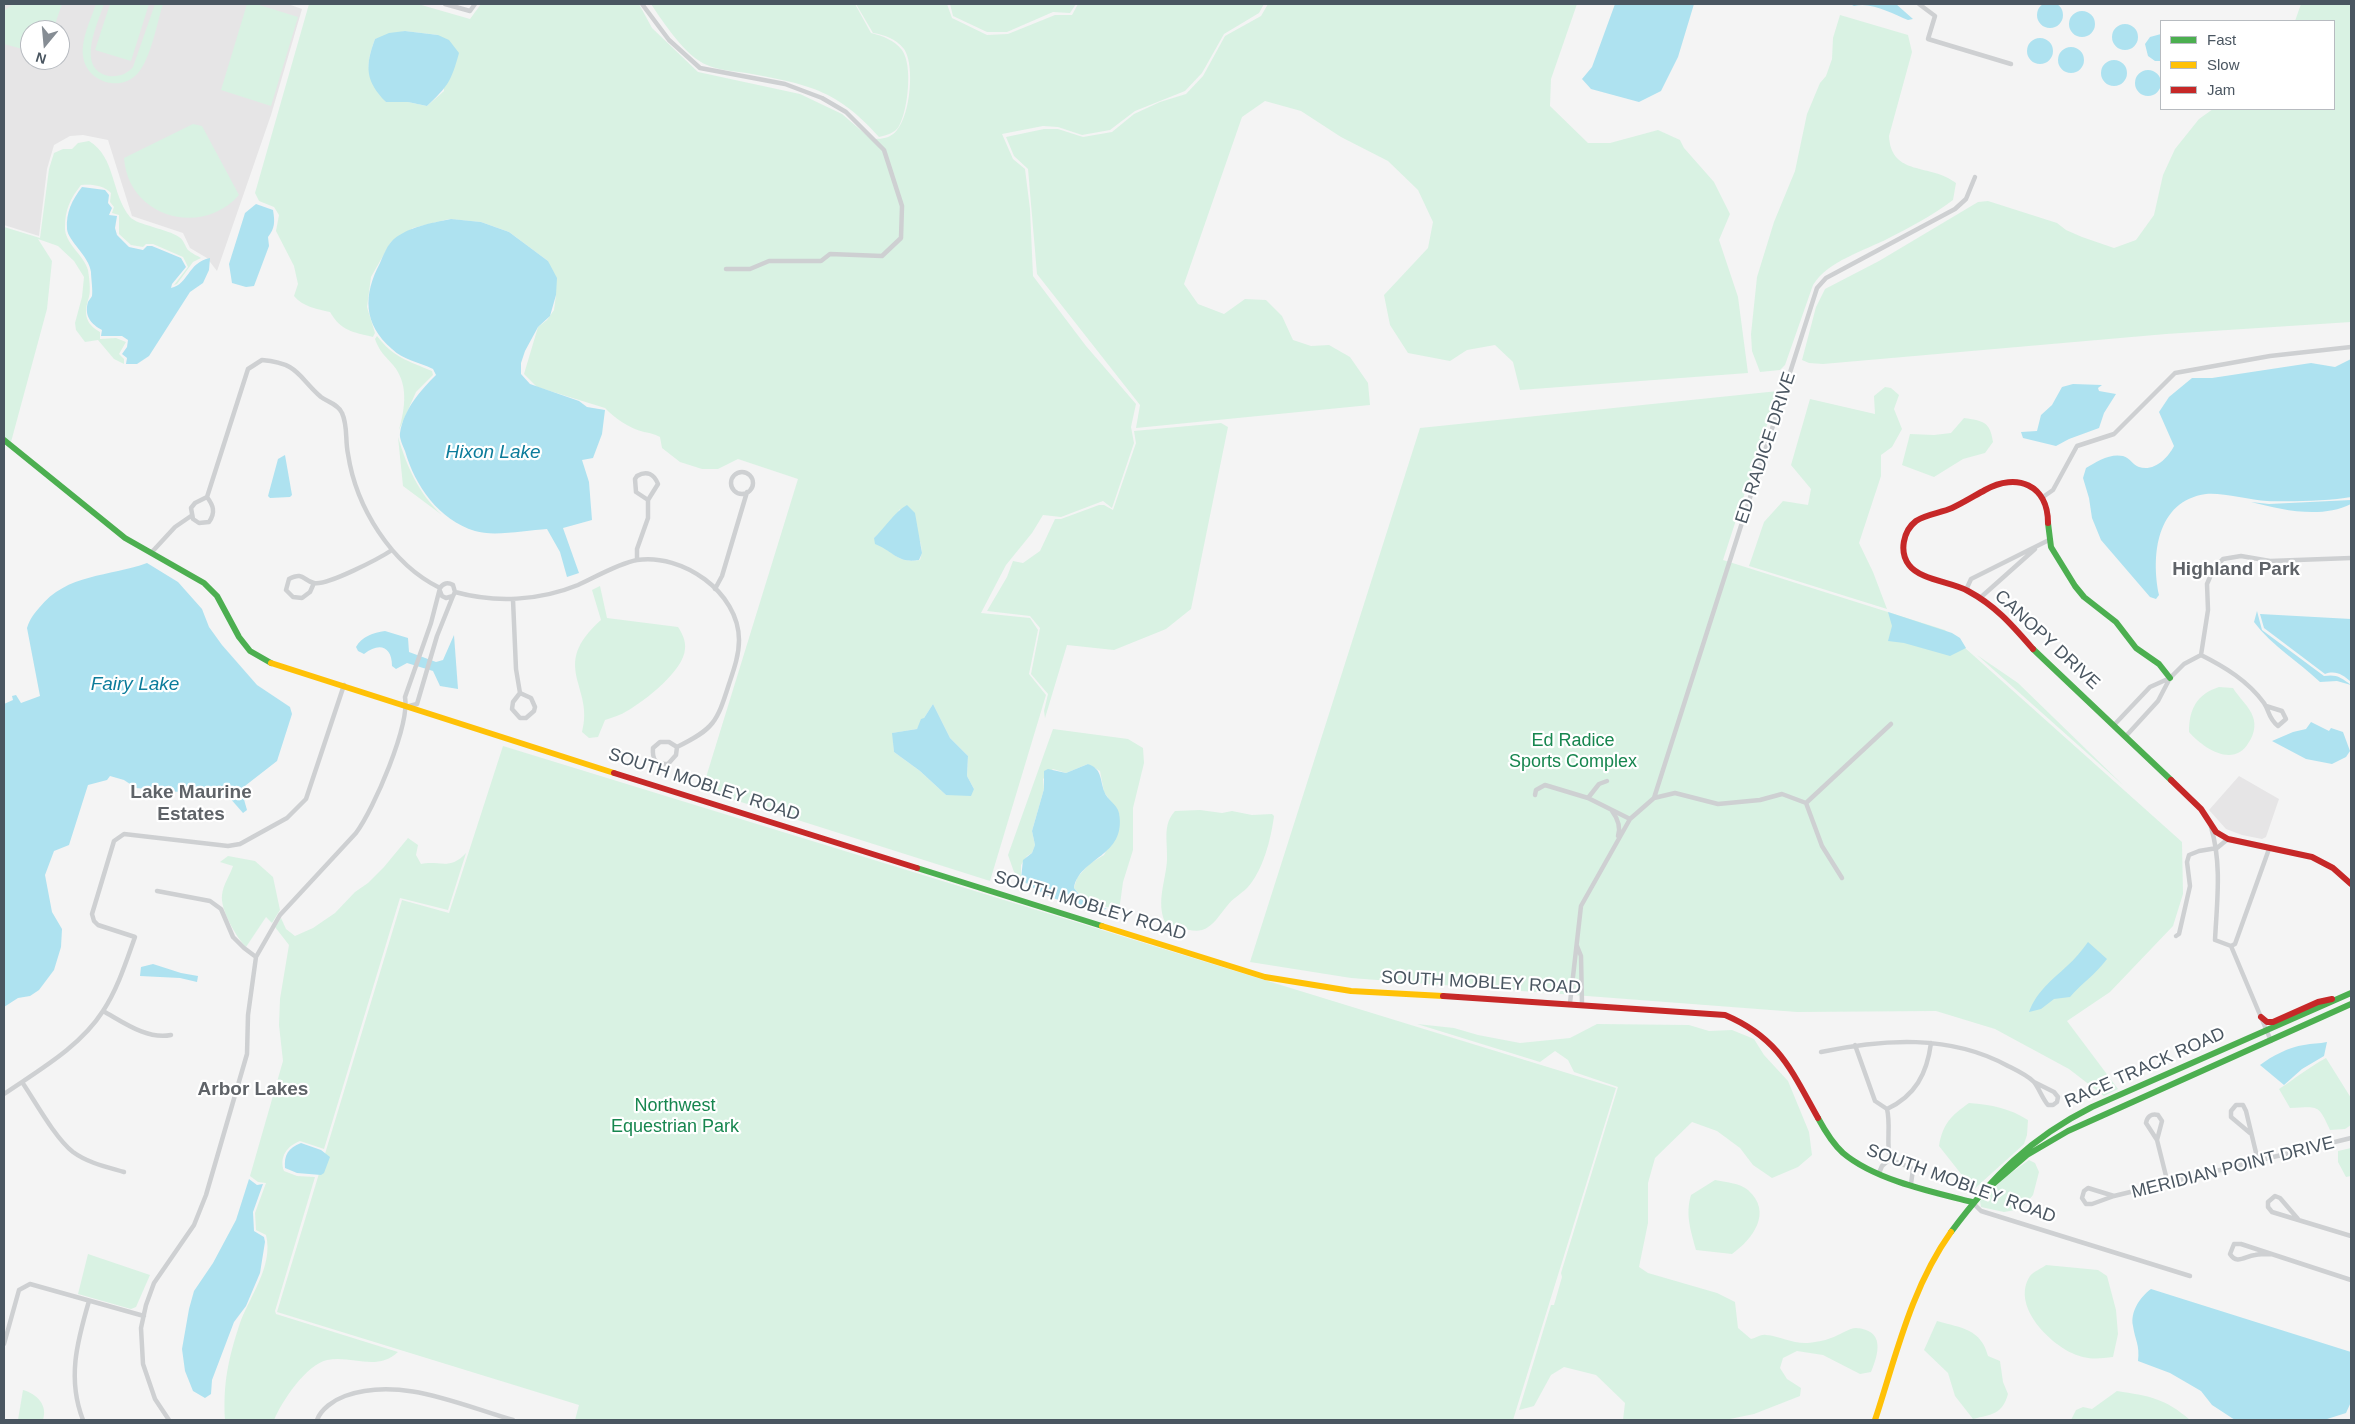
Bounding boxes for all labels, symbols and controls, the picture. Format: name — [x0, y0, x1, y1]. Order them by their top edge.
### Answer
north arrow — [20, 20, 70, 70]
legend — [2160, 20, 2335, 110]
text: Fast — [2207, 31, 2236, 48]
text: N — [34, 49, 48, 68]
text: Slow — [2207, 56, 2240, 73]
text: Jam — [2207, 81, 2235, 98]
street label: ED RADICE DRIVE — [1731, 370, 1801, 526]
water label: Hixon Lake — [445, 442, 541, 464]
district label: Highland Park — [2172, 559, 2300, 581]
street label: CANOPY DRIVE — [1990, 586, 2104, 694]
water label: Fairy Lake — [91, 674, 179, 696]
park label: Ed Radice Sports Complex — [1509, 730, 1637, 772]
street label: SOUTH MOBLEY ROAD — [606, 744, 802, 826]
district label: Lake Maurine Estates — [130, 782, 252, 826]
street label: SOUTH MOBLEY ROAD — [991, 866, 1189, 946]
street label: SOUTH MOBLEY ROAD — [1381, 967, 1581, 999]
street label: RACE TRACK ROAD — [2062, 1023, 2228, 1113]
district label: Arbor Lakes — [198, 1079, 308, 1101]
park label: Northwest Equestrian Park — [611, 1095, 739, 1138]
street label: MERIDIAN POINT DRIVE — [2129, 1132, 2337, 1204]
street label: SOUTH MOBLEY ROAD — [1863, 1140, 2059, 1228]

